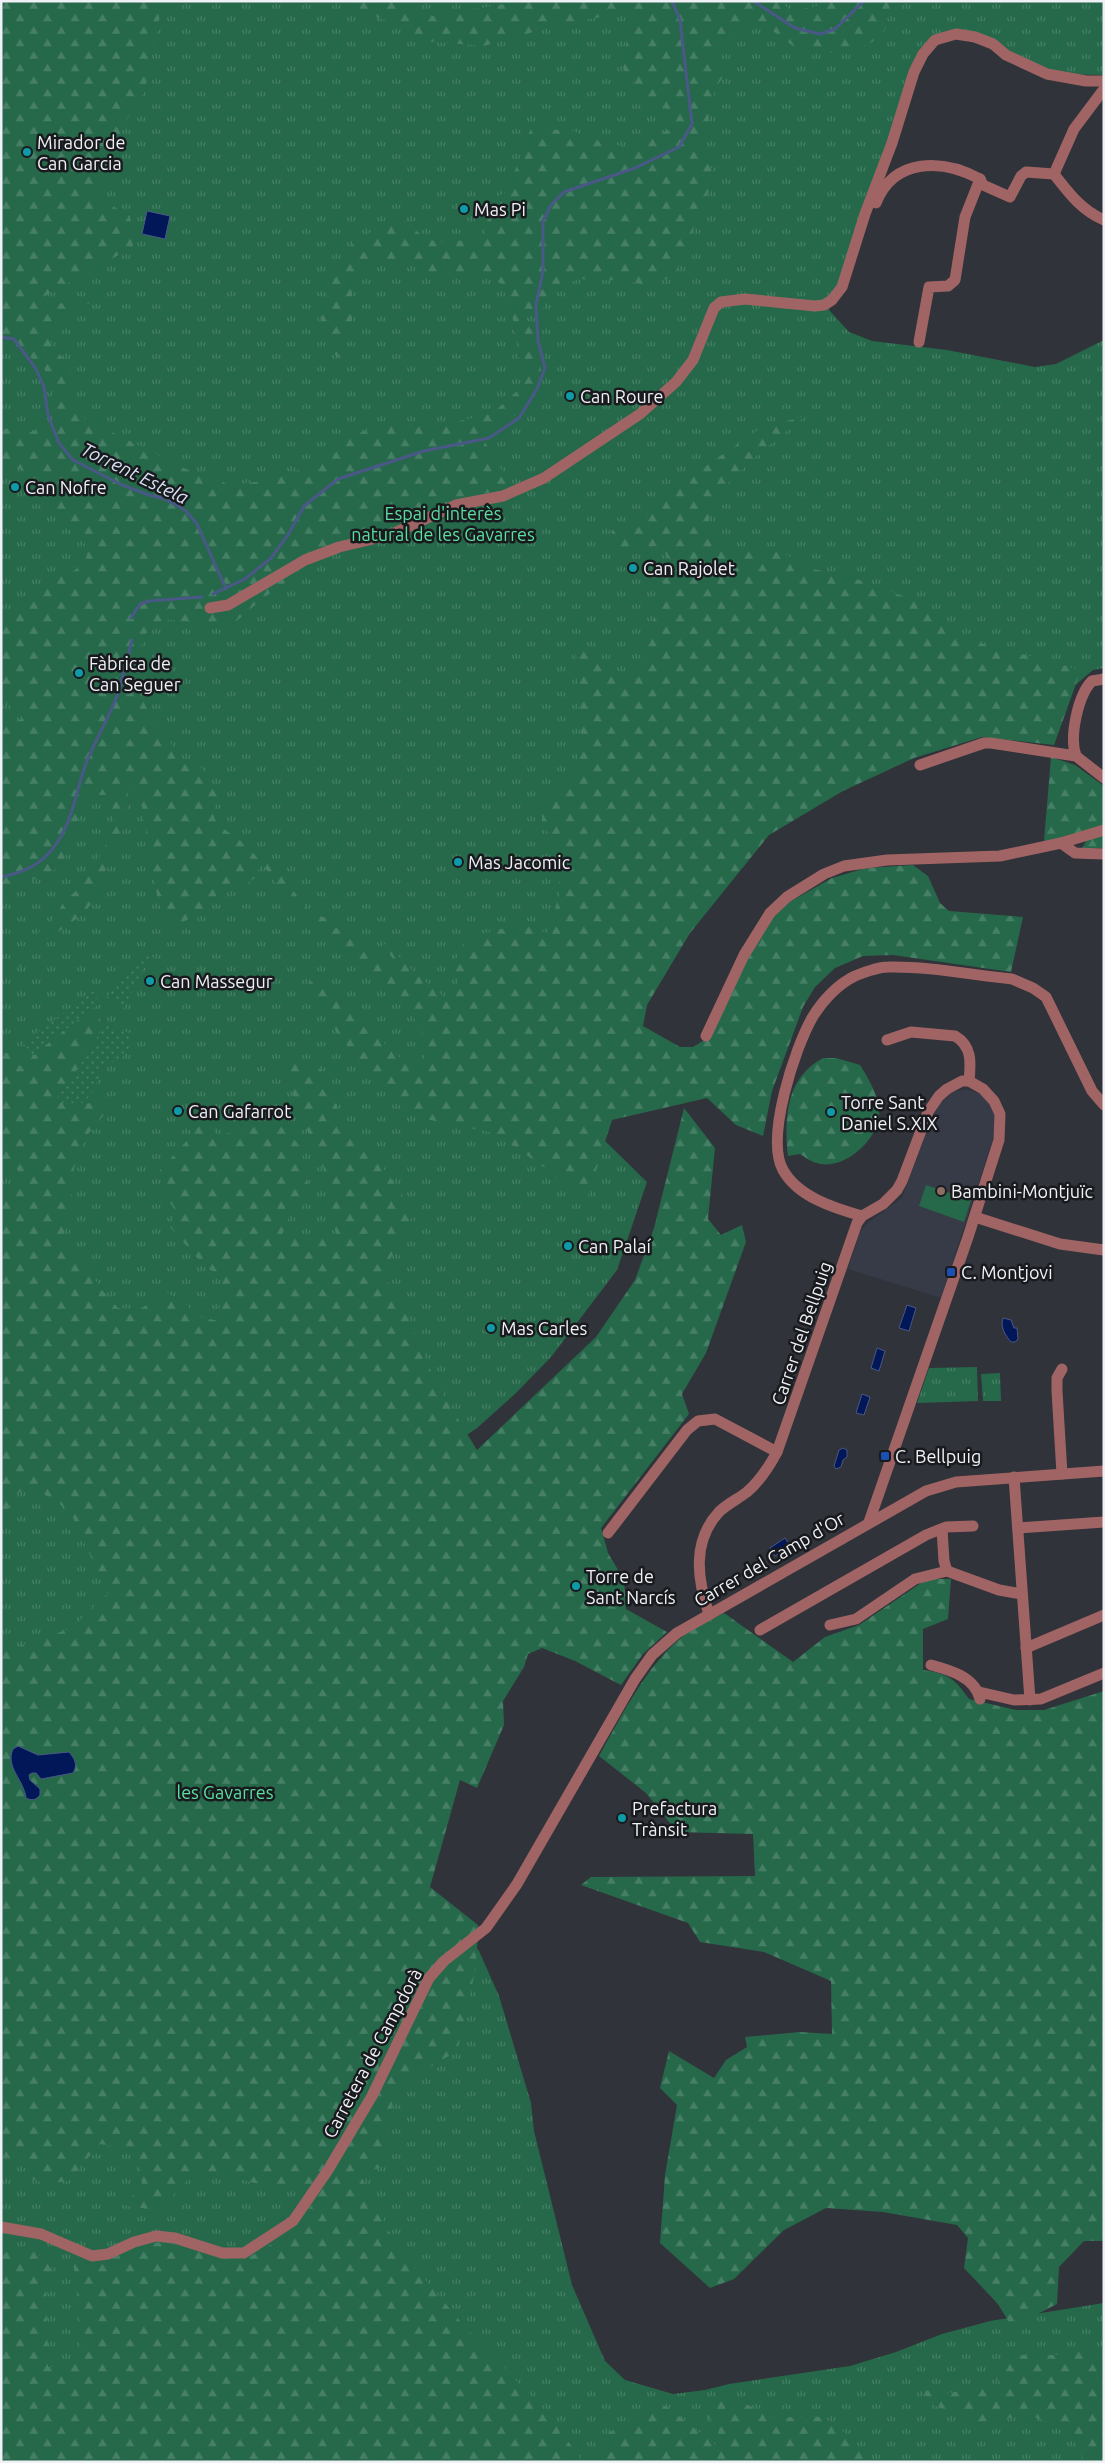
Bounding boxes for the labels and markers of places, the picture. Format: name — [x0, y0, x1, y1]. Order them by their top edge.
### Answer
place label: Mirador de Can Garcia — [37, 132, 126, 173]
marker: Mirador de Can Garcia — [21, 146, 33, 158]
place label: Mas Pi — [474, 199, 526, 219]
marker: Mas Pi — [458, 203, 470, 215]
place label: Can Roure — [580, 386, 663, 406]
marker: Can Roure — [564, 390, 576, 402]
place label: Can Nofre — [25, 477, 107, 497]
marker: Can Nofre — [9, 481, 21, 493]
place label: Can Rajolet — [643, 558, 735, 578]
marker: Can Rajolet — [627, 562, 639, 574]
place label: Fàbrica de Can Seguer — [89, 653, 181, 694]
marker: Fàbrica de Can Seguer — [73, 667, 85, 679]
place label: Mas Jacomic — [468, 852, 570, 872]
marker: Mas Jacomic — [452, 856, 464, 868]
place label: Can Massegur — [160, 971, 273, 991]
marker: Can Massegur — [144, 975, 156, 987]
place label: Torre Sant Daniel S.XIX — [841, 1092, 938, 1133]
place label: Can Gafarrot — [188, 1101, 291, 1121]
marker: Can Gafarrot — [172, 1105, 184, 1117]
marker: Torre Sant Daniel S.XIX — [825, 1106, 837, 1118]
place label: Bambini-Montjuïc — [951, 1181, 1093, 1201]
marker: Bambini-Montjuïc — [935, 1185, 947, 1197]
place label: Can Palaí — [578, 1236, 652, 1256]
marker: Can Palaí — [562, 1240, 574, 1252]
place label: C. Montjovi — [961, 1262, 1053, 1282]
marker: C. Montjovi — [945, 1266, 957, 1278]
place label: Mas Carles — [501, 1318, 588, 1338]
marker: Mas Carles — [485, 1322, 497, 1334]
place label: C. Bellpuig — [895, 1446, 981, 1466]
marker: C. Bellpuig — [879, 1450, 891, 1462]
place label: Torre de Sant Narcís — [586, 1566, 676, 1607]
marker: Torre de Sant Narcís — [570, 1580, 582, 1592]
place label: Prefactura Trànsit — [632, 1798, 717, 1839]
marker: Prefactura Trànsit — [616, 1812, 628, 1824]

